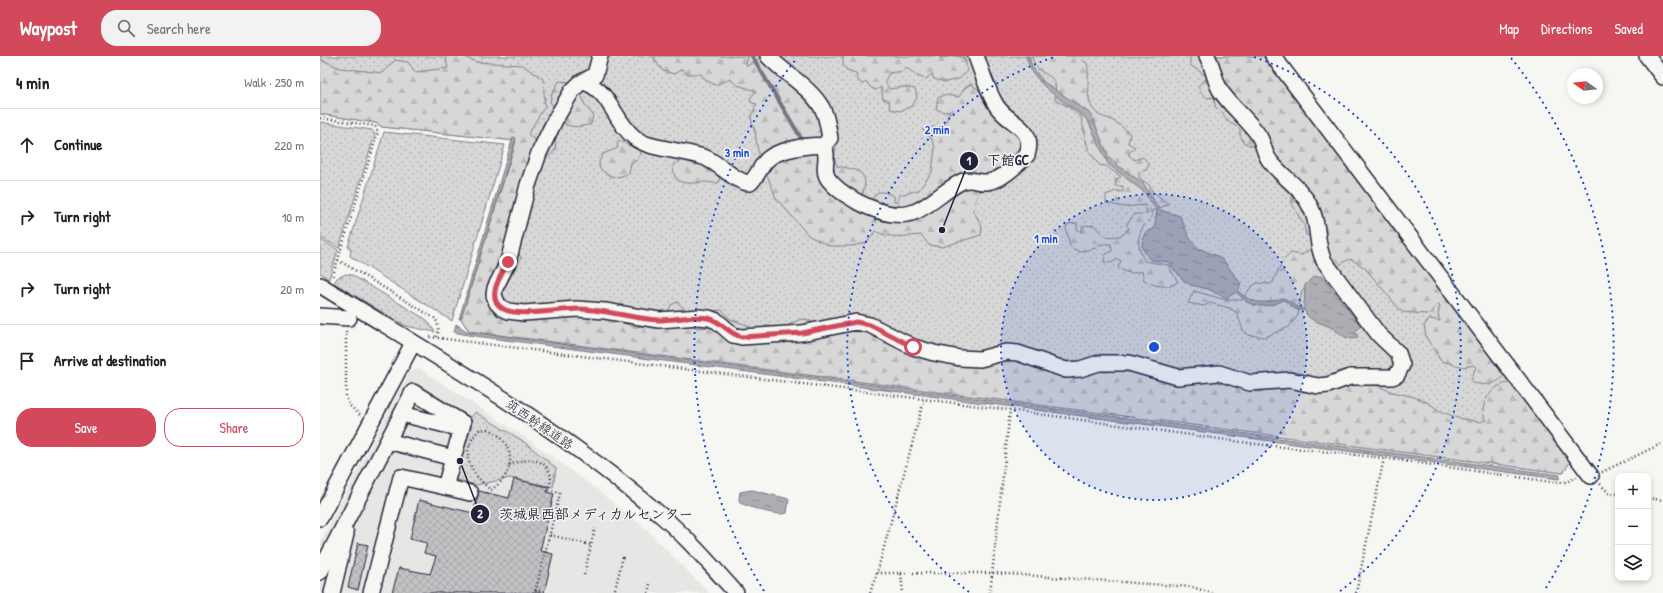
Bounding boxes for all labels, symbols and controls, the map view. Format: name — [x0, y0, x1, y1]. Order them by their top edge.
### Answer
search box — [101, 10, 381, 46]
text: Waypost — [20, 15, 77, 41]
icon: search — [115, 17, 137, 39]
text: Search here — [147, 18, 211, 39]
text: Map — [1499, 19, 1519, 38]
text: Directions — [1541, 19, 1592, 38]
text: Saved — [1614, 19, 1643, 38]
north arrow — [1567, 68, 1603, 104]
text: 4 min — [16, 71, 49, 94]
text: Walk · 250 m — [244, 73, 304, 91]
text: 2 min — [925, 121, 950, 138]
icon: ahead — [16, 134, 38, 156]
text: Continue — [54, 134, 102, 155]
text: 220 m — [274, 136, 304, 154]
text: 3 min — [725, 144, 750, 161]
callout: 下館GC — [959, 148, 1038, 174]
text: 下館GC — [987, 150, 1030, 169]
text: 1 — [967, 152, 972, 169]
icon: right — [16, 206, 38, 228]
text: Turn right — [54, 206, 110, 227]
text: 10 m — [282, 208, 304, 226]
text: 1 min — [1034, 230, 1058, 247]
route end — [499, 253, 517, 271]
icon: right — [16, 278, 38, 300]
text: Turn right — [54, 278, 110, 299]
text: 20 m — [280, 280, 304, 298]
route start — [904, 338, 922, 356]
centre of rings — [1147, 340, 1161, 354]
icon: arrive — [16, 350, 38, 372]
text: Arrive at destination — [54, 350, 166, 371]
street label: 筑西幹線道路 — [503, 395, 577, 453]
button: Save — [16, 408, 156, 447]
button: Share — [164, 408, 304, 447]
map controls — [1615, 473, 1651, 581]
button: + — [1615, 473, 1651, 509]
callout: 茨城県西部メディカルセンター — [470, 501, 702, 527]
text: 茨城県西部メディカルセンター — [499, 504, 693, 523]
text: 2 — [477, 505, 483, 522]
button: − — [1615, 509, 1651, 545]
button: layers — [1615, 545, 1651, 581]

